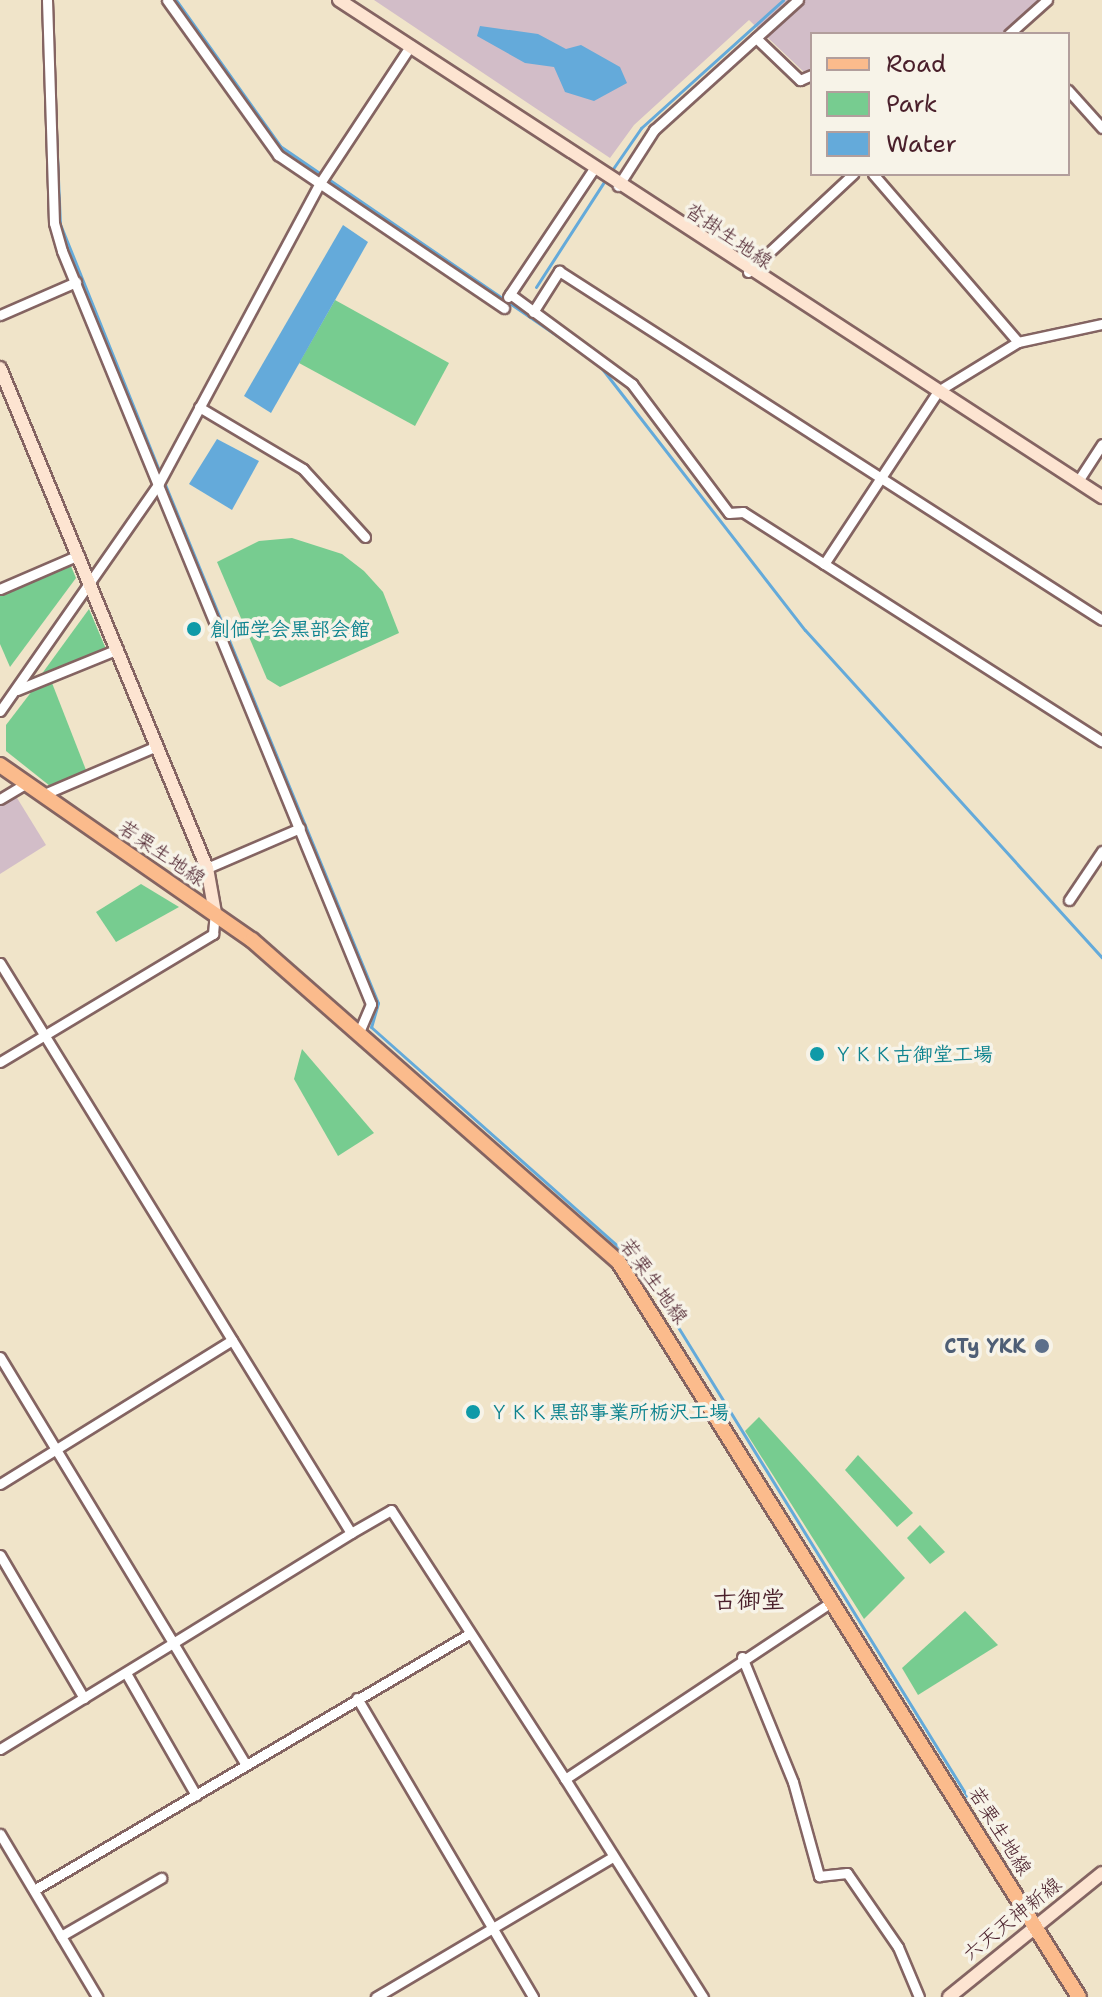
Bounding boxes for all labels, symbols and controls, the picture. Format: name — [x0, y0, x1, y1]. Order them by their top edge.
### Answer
legend — [810, 32, 1070, 176]
text: Road — [886, 48, 946, 80]
text: Park — [886, 88, 938, 120]
text: Water — [886, 128, 957, 160]
street label: 沓掛生地線 — [681, 198, 777, 274]
place label: 創価学会黒部会館 — [210, 617, 370, 641]
marker: 創価学会黒部会館 — [185, 620, 203, 638]
street label: 若栗生地線 — [114, 815, 210, 891]
place label: ＹＫＫ古御堂工場 — [833, 1042, 993, 1066]
marker: ＹＫＫ古御堂工場 — [808, 1045, 826, 1063]
street label: 若栗生地線 — [615, 1233, 693, 1329]
place label: CTy YKK — [944, 1334, 1026, 1358]
marker: CTy YKK — [1033, 1337, 1051, 1355]
place label: ＹＫＫ黒部事業所栃沢工場 — [489, 1400, 729, 1424]
marker: ＹＫＫ黒部事業所栃沢工場 — [464, 1403, 482, 1421]
district label: 古御堂 — [713, 1587, 785, 1615]
street label: 若栗生地線 — [963, 1782, 1037, 1880]
street label: 六天天神新線 — [958, 1872, 1066, 1966]

